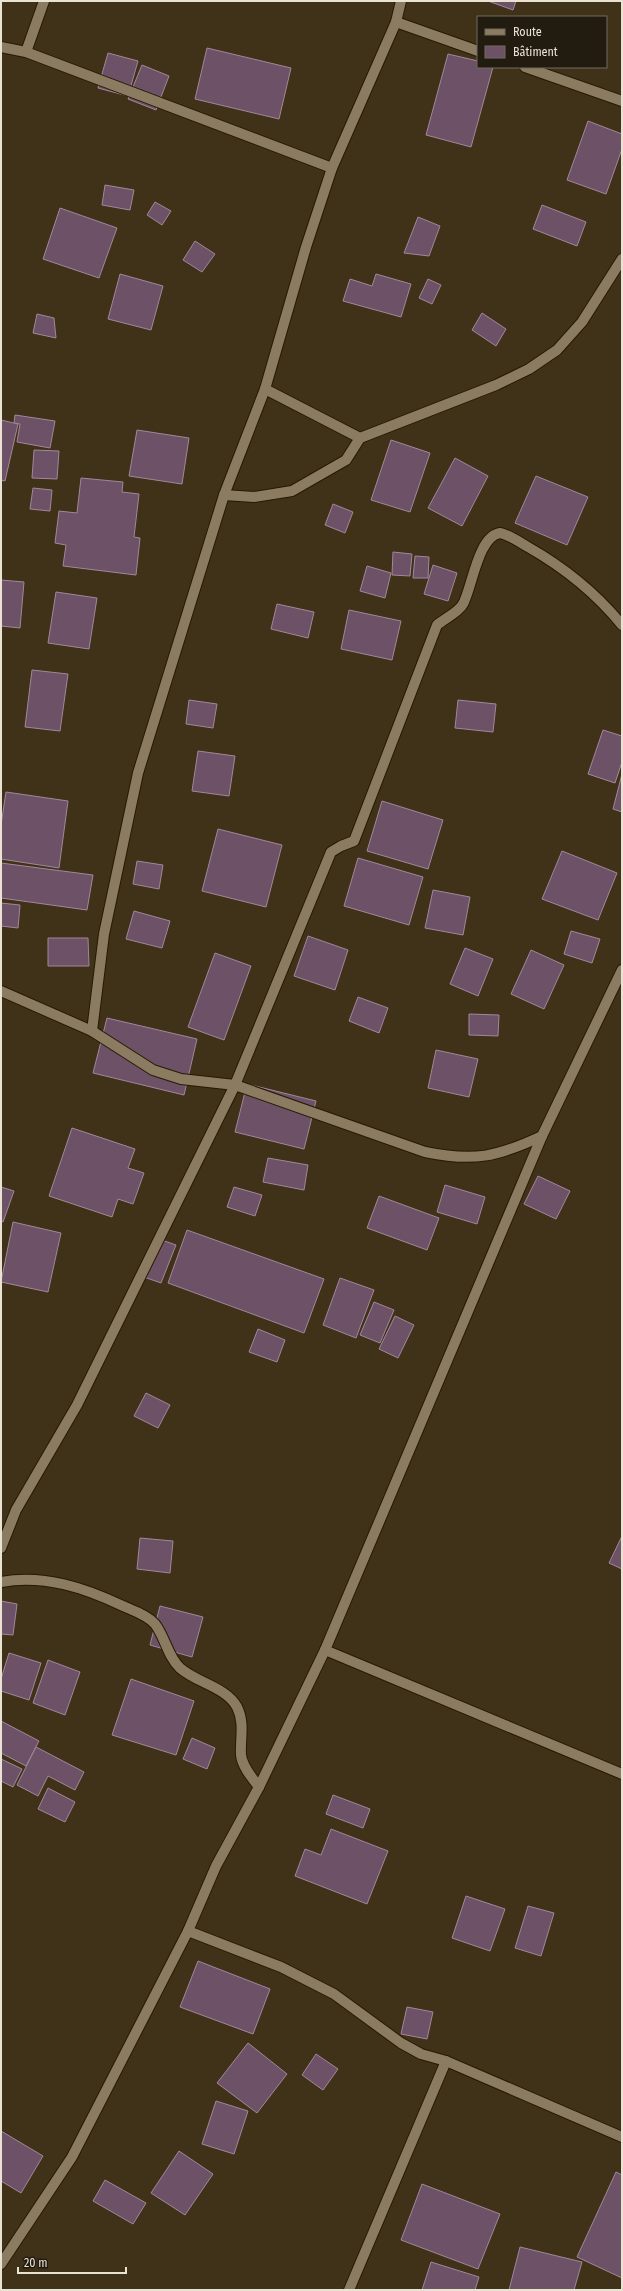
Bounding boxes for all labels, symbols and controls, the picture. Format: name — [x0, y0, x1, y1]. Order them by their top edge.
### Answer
legend — [477, 16, 607, 68]
text: Route — [513, 25, 542, 39]
text: Bâtiment — [513, 45, 558, 59]
scale bar — [18, 2249, 126, 2275]
text: 20 m — [24, 2256, 48, 2270]

